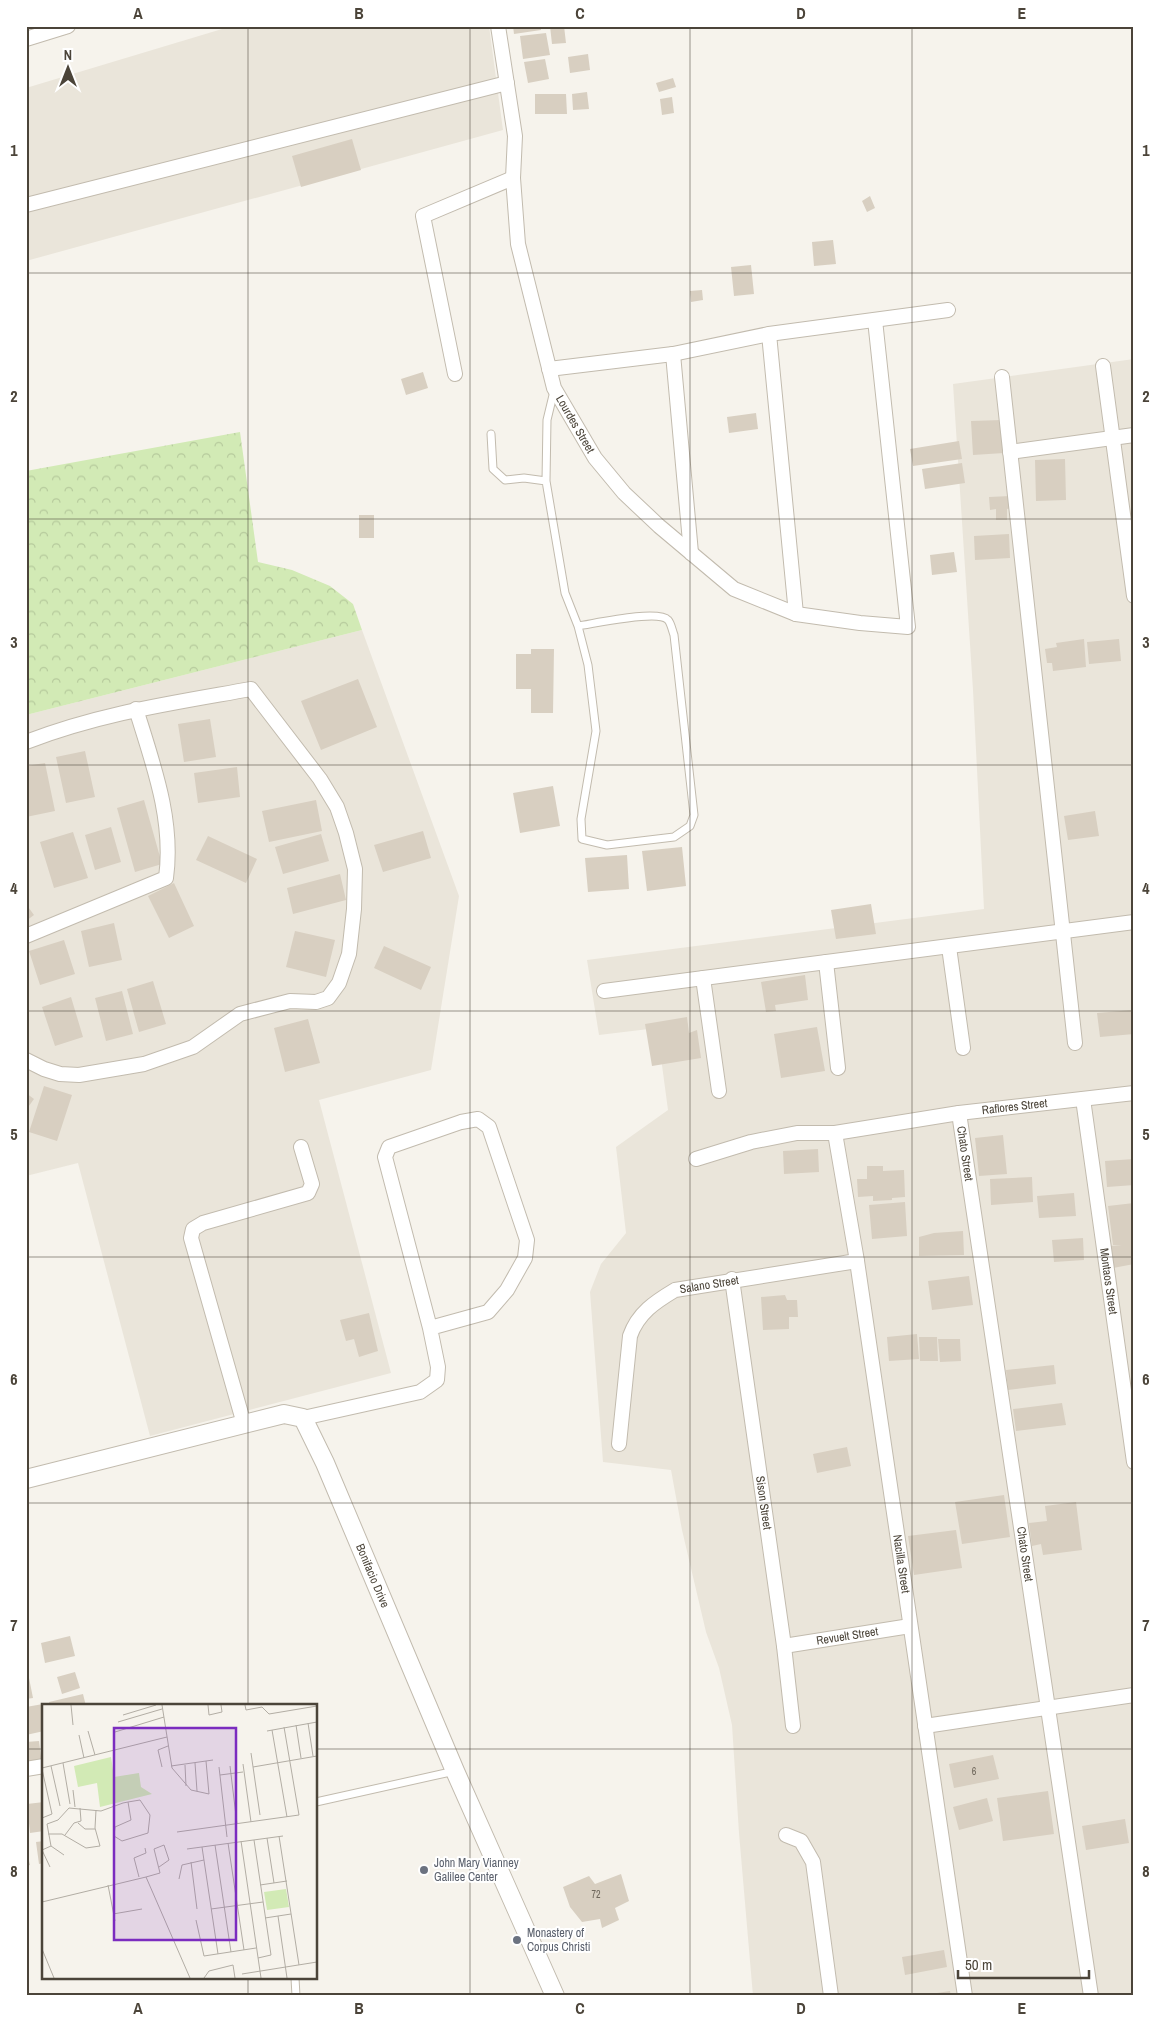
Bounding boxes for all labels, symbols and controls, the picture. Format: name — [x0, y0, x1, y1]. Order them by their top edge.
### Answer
text: A — [133, 2, 143, 24]
text: B — [354, 2, 364, 24]
text: C — [575, 2, 585, 24]
text: D — [796, 2, 806, 24]
text: E — [1018, 2, 1027, 24]
north arrow — [42, 42, 92, 92]
text: N — [64, 46, 72, 64]
text: 1 — [10, 139, 18, 161]
text: 1 — [1142, 139, 1150, 161]
text: 2 — [10, 385, 18, 407]
text: 2 — [1142, 385, 1150, 407]
street label: Lourdes Street — [552, 392, 599, 456]
text: 3 — [10, 631, 18, 653]
text: 3 — [1142, 631, 1150, 653]
text: 4 — [10, 877, 18, 899]
text: 4 — [1142, 877, 1150, 899]
street label: Raflores Street — [981, 1095, 1048, 1118]
text: 5 — [10, 1123, 18, 1145]
text: 5 — [1142, 1123, 1150, 1145]
street label: Chato Street — [953, 1125, 977, 1182]
street label: Montaos Street — [1096, 1247, 1121, 1316]
street label: Salano Street — [678, 1272, 740, 1297]
text: 6 — [10, 1368, 18, 1390]
text: 6 — [1142, 1368, 1150, 1390]
street label: Sison Street — [752, 1475, 775, 1531]
street label: Chato Street — [1013, 1526, 1037, 1583]
street label: Nacilla Street — [889, 1533, 914, 1595]
street label: Bonifacio Drive — [352, 1541, 393, 1610]
text: 7 — [10, 1614, 18, 1636]
text: 7 — [1142, 1614, 1150, 1636]
street label: Revuelt Street — [815, 1623, 880, 1649]
inset map — [42, 1704, 318, 1980]
house number: 6 — [972, 1765, 977, 1778]
place label: John Mary Vianney Galilee Center — [434, 1855, 519, 1885]
text: 8 — [10, 1860, 18, 1882]
text: 8 — [1142, 1860, 1150, 1882]
marker: John Mary Vianney Galilee Center — [418, 1864, 430, 1876]
house number: 72 — [591, 1888, 601, 1901]
place label: Monastery of Corpus Christi — [527, 1925, 590, 1955]
marker: Monastery of Corpus Christi — [511, 1934, 523, 1946]
scale bar — [958, 1947, 1089, 1979]
text: 50 m — [965, 1954, 992, 1975]
text: A — [133, 1997, 143, 2019]
text: B — [354, 1997, 364, 2019]
text: C — [575, 1997, 585, 2019]
text: D — [796, 1997, 806, 2019]
text: E — [1018, 1997, 1027, 2019]

